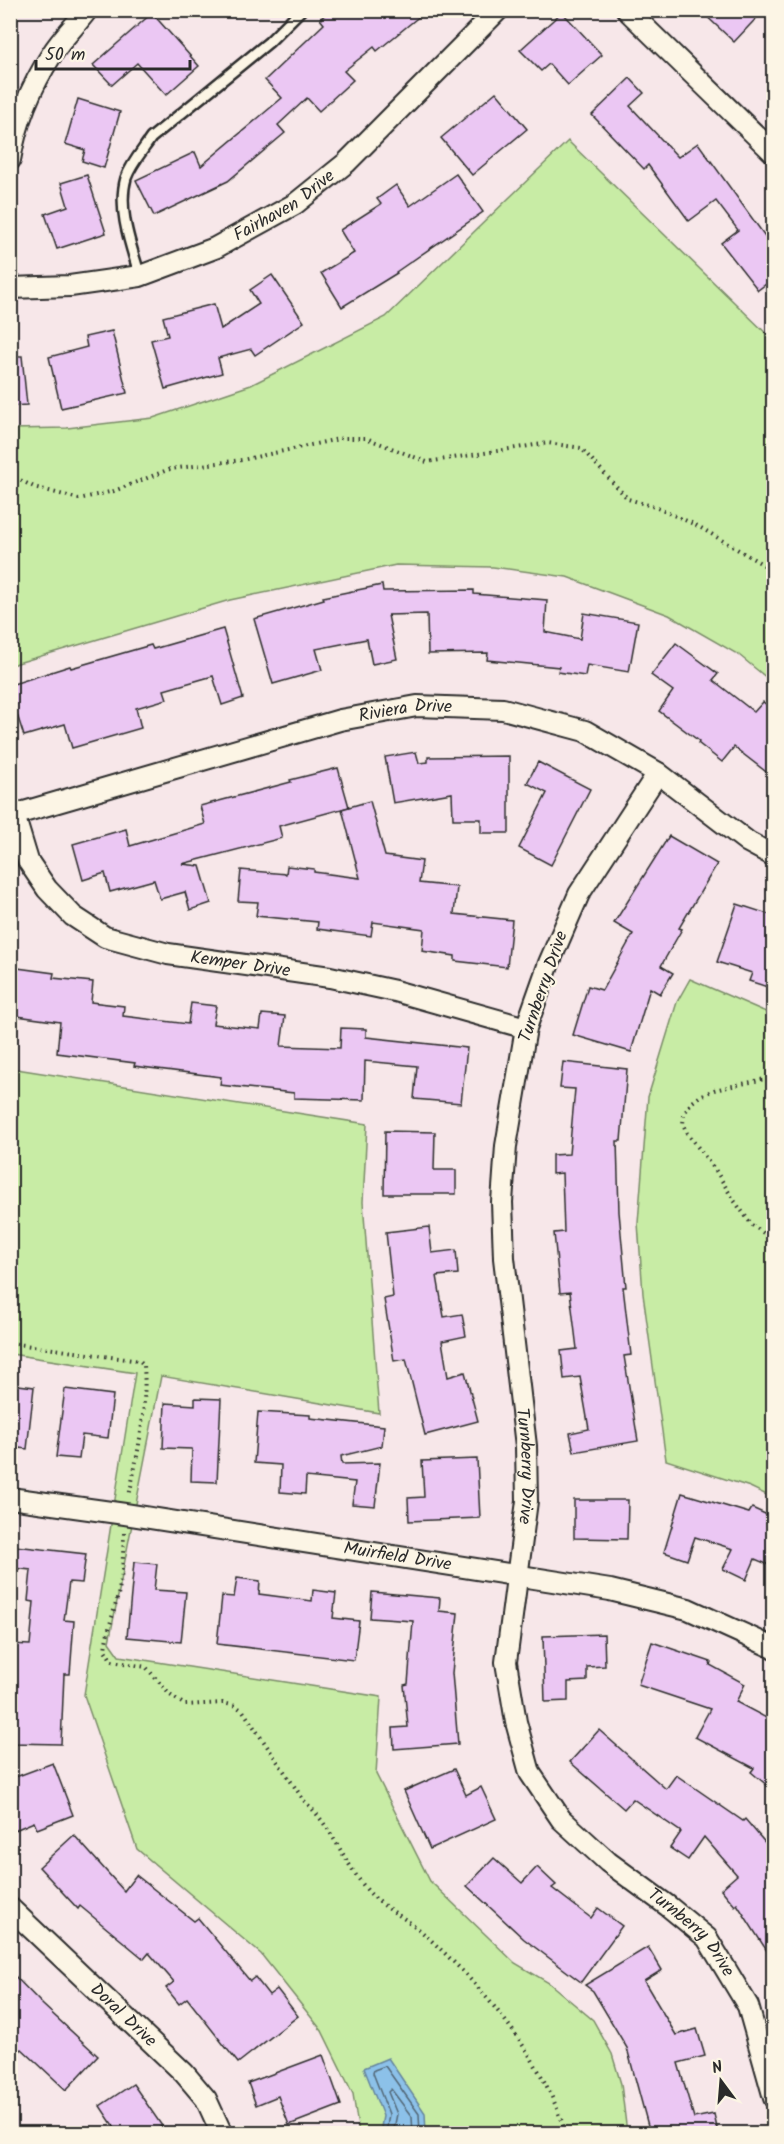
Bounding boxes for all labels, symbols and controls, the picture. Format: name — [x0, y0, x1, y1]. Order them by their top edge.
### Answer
scale bar — [36, 33, 190, 71]
text: 50 m — [45, 41, 85, 70]
street label: Fairhaven Drive — [228, 163, 342, 250]
street label: Riviera Drive — [356, 691, 453, 731]
street label: Turnberry Drive — [511, 927, 577, 1047]
street label: Kemper Drive — [189, 943, 292, 986]
street label: Turnberry Drive — [507, 1406, 542, 1526]
street label: Muirfield Drive — [341, 1534, 454, 1579]
street label: Turnberry Drive — [641, 1881, 742, 1983]
street label: Doral Drive — [83, 1976, 163, 2055]
north arrow — [691, 2051, 751, 2111]
text: N — [709, 2055, 726, 2081]

